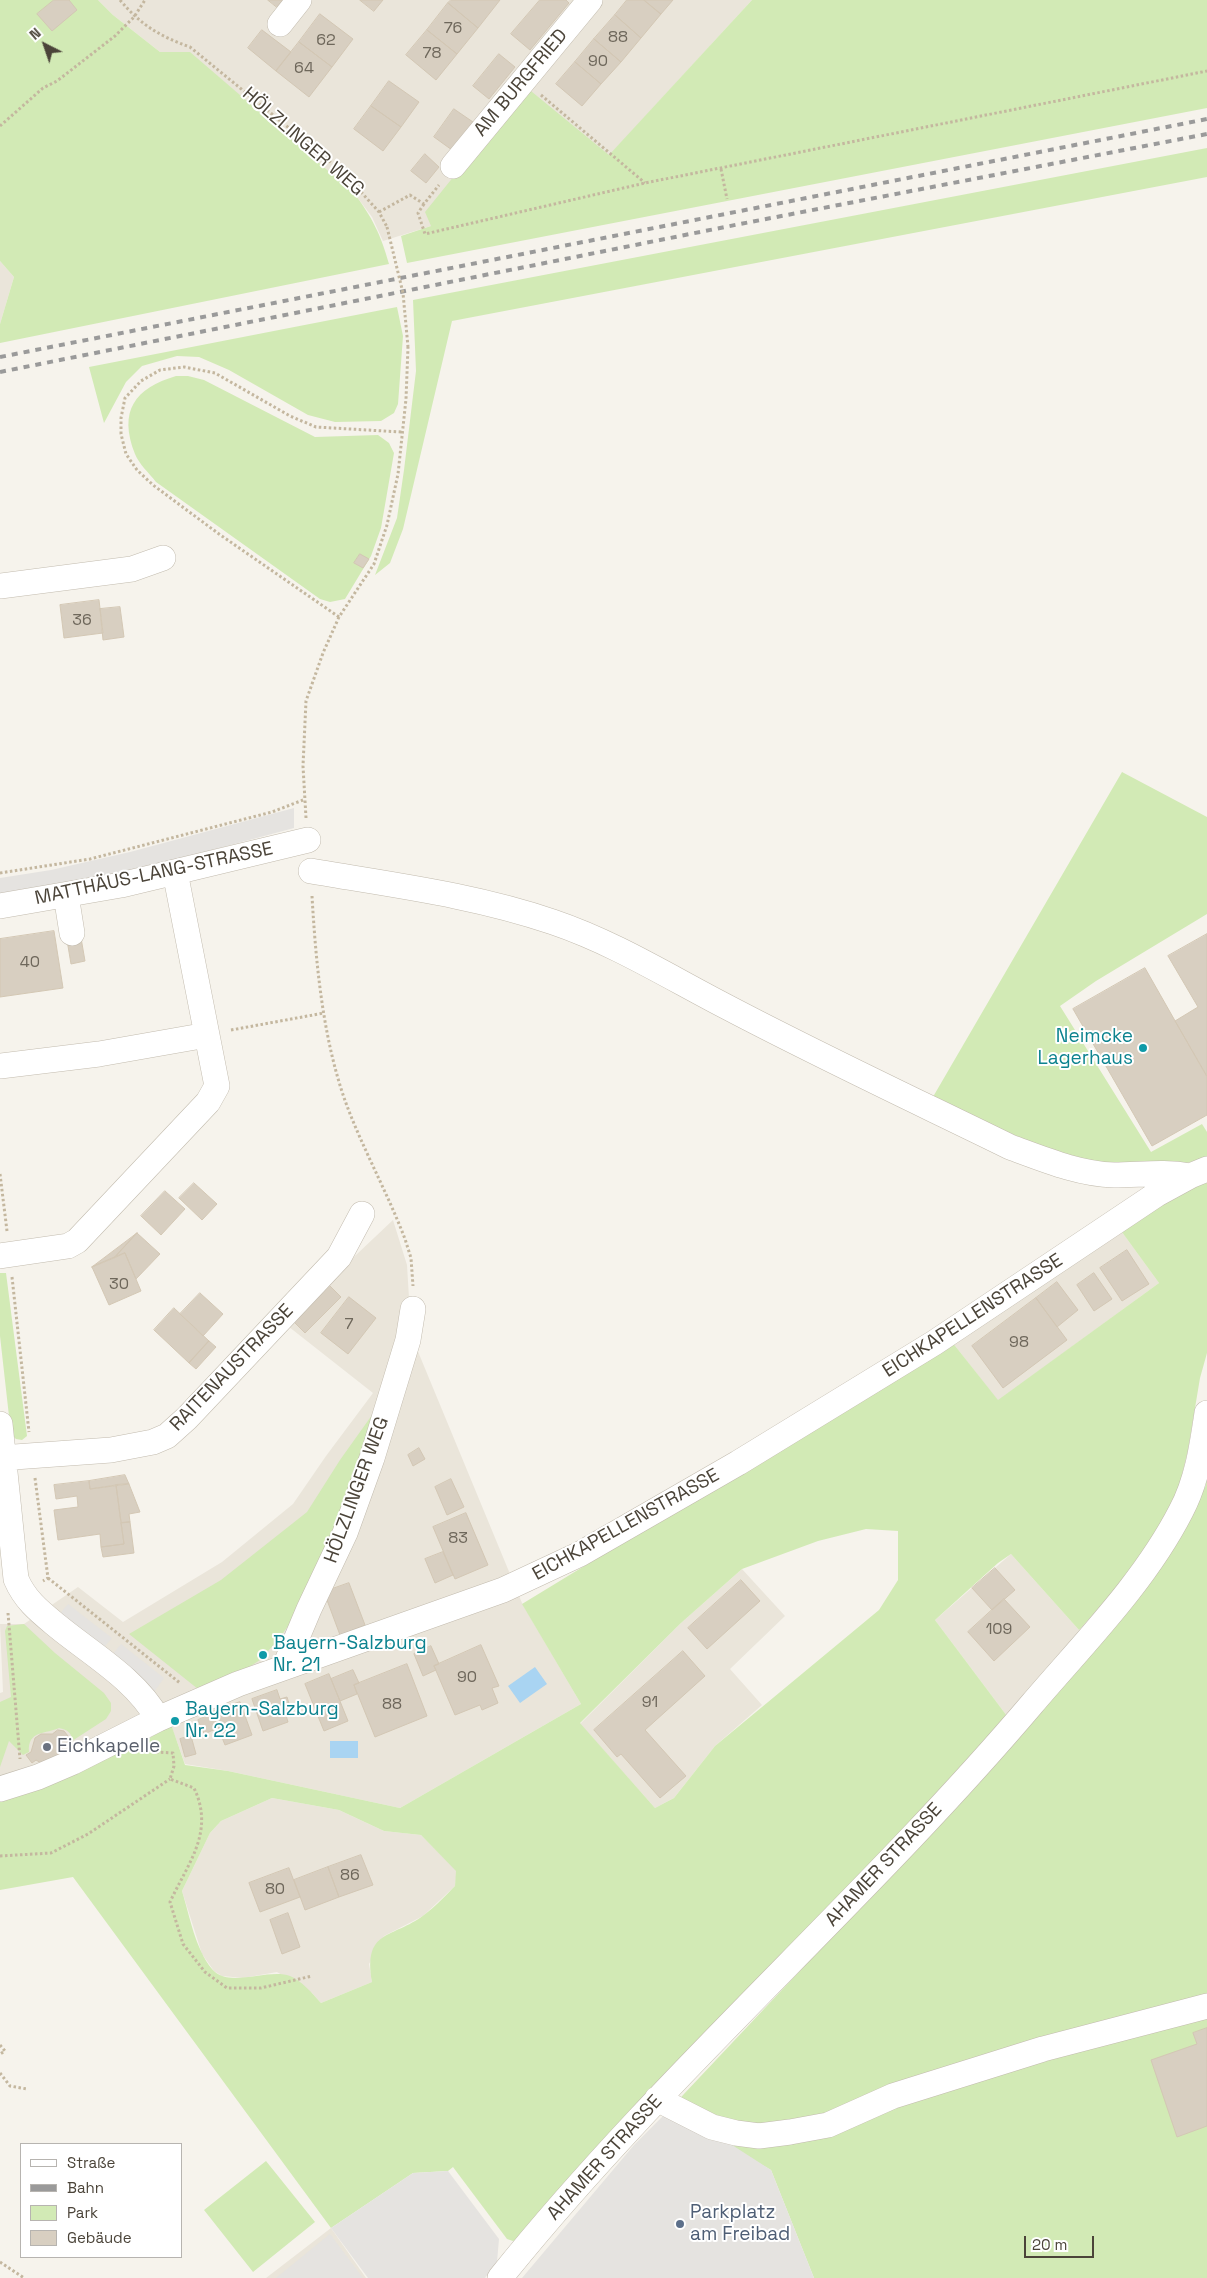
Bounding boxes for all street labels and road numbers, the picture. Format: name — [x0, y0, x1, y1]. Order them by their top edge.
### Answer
street label: AM BURGFRIED — [469, 25, 573, 141]
street label: HÖLZLINGER WEG — [237, 83, 369, 201]
street label: MATTHÄUS-LANG-STRASSE — [33, 838, 275, 910]
street label: EICHKAPELLENSTRASSE — [879, 1249, 1067, 1383]
street label: RAITENAUSTRASSE — [166, 1300, 298, 1436]
street label: HÖLZLINGER WEG — [320, 1414, 394, 1566]
street label: EICHKAPELLENSTRASSE — [529, 1464, 723, 1586]
street label: AHAMER STRASSE — [821, 1799, 947, 1931]
street label: AHAMER STRASSE — [543, 2091, 667, 2225]

